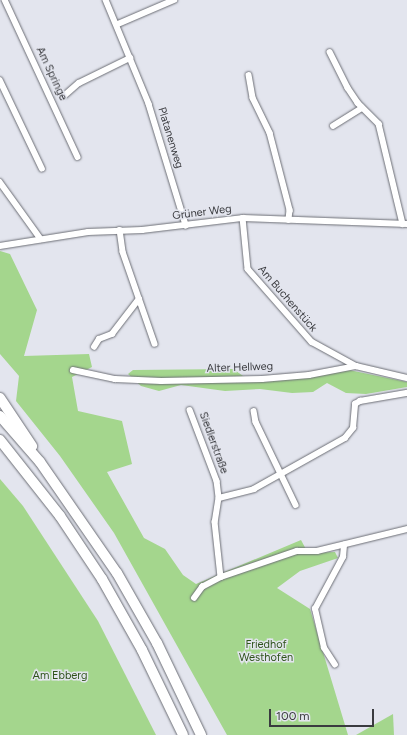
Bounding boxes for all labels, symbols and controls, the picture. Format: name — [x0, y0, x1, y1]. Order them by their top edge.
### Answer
street label: Am Springe — [33, 45, 69, 103]
street label: Platanenweg — [154, 106, 186, 170]
street label: Grüner Weg — [172, 203, 232, 223]
street label: Am Buchenstück — [255, 263, 319, 335]
street label: Alter Hellweg — [207, 360, 273, 376]
street label: Siedlerstraße — [196, 410, 230, 476]
park label: Friedhof Westhofen — [239, 639, 293, 665]
park label: Am Ebberg — [32, 669, 88, 683]
scale bar — [271, 701, 376, 727]
text: 100 m — [276, 709, 310, 723]

